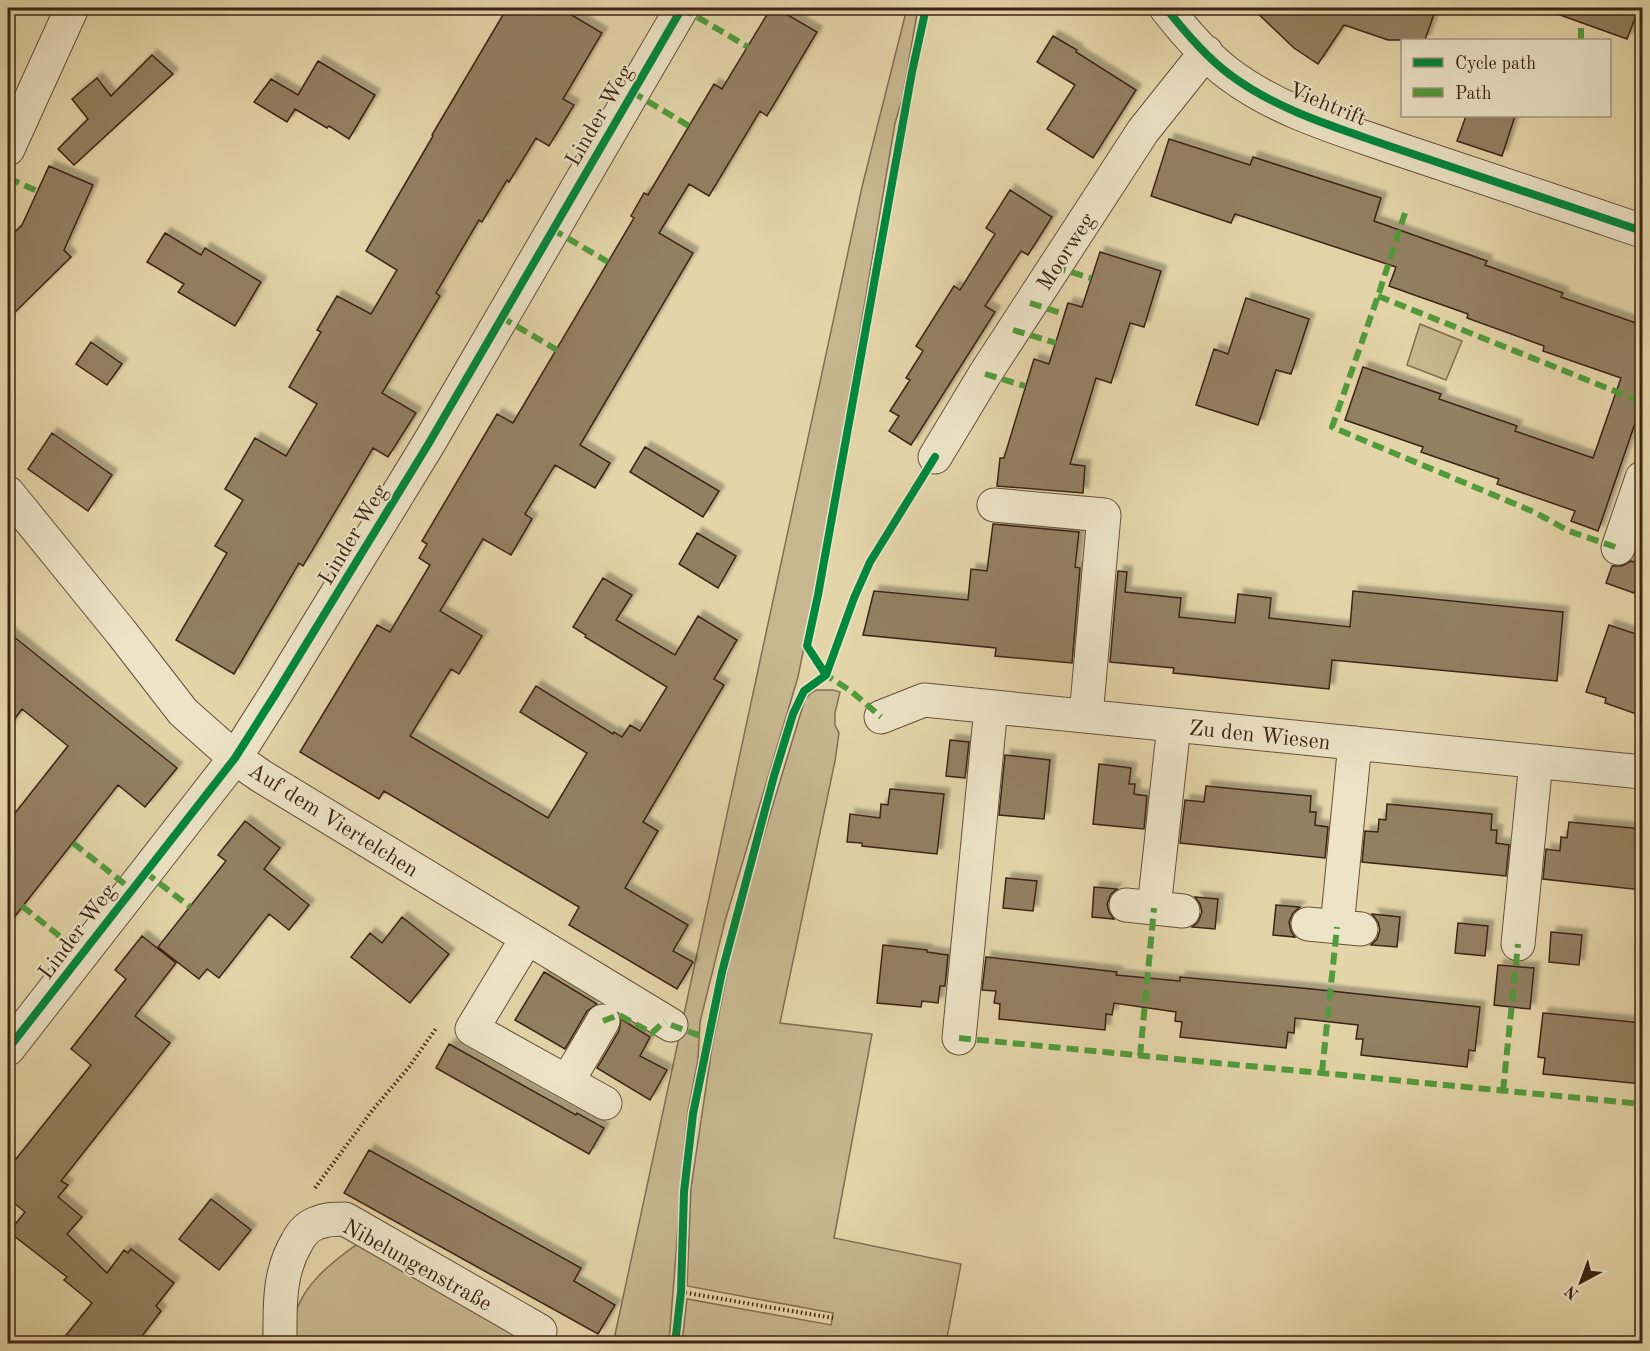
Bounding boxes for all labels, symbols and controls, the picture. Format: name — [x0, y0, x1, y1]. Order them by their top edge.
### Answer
legend — [1401, 39, 1611, 117]
text: Cycle path — [1455, 55, 1536, 73]
street label: Linder Weg — [562, 62, 637, 170]
street label: Viehtrift — [1285, 79, 1369, 130]
text: Path — [1455, 85, 1492, 103]
street label: Moorweg — [1034, 209, 1100, 295]
street label: Linder Weg — [315, 481, 392, 589]
street label: Zu den Wiesen — [1188, 718, 1332, 754]
street label: Auf dem Viertelchen — [244, 760, 422, 882]
street label: Linder Weg — [35, 880, 120, 984]
street label: Nibelungenstraße — [339, 1216, 495, 1316]
north arrow — [1551, 1252, 1611, 1312]
text: N — [1562, 1281, 1582, 1302]

